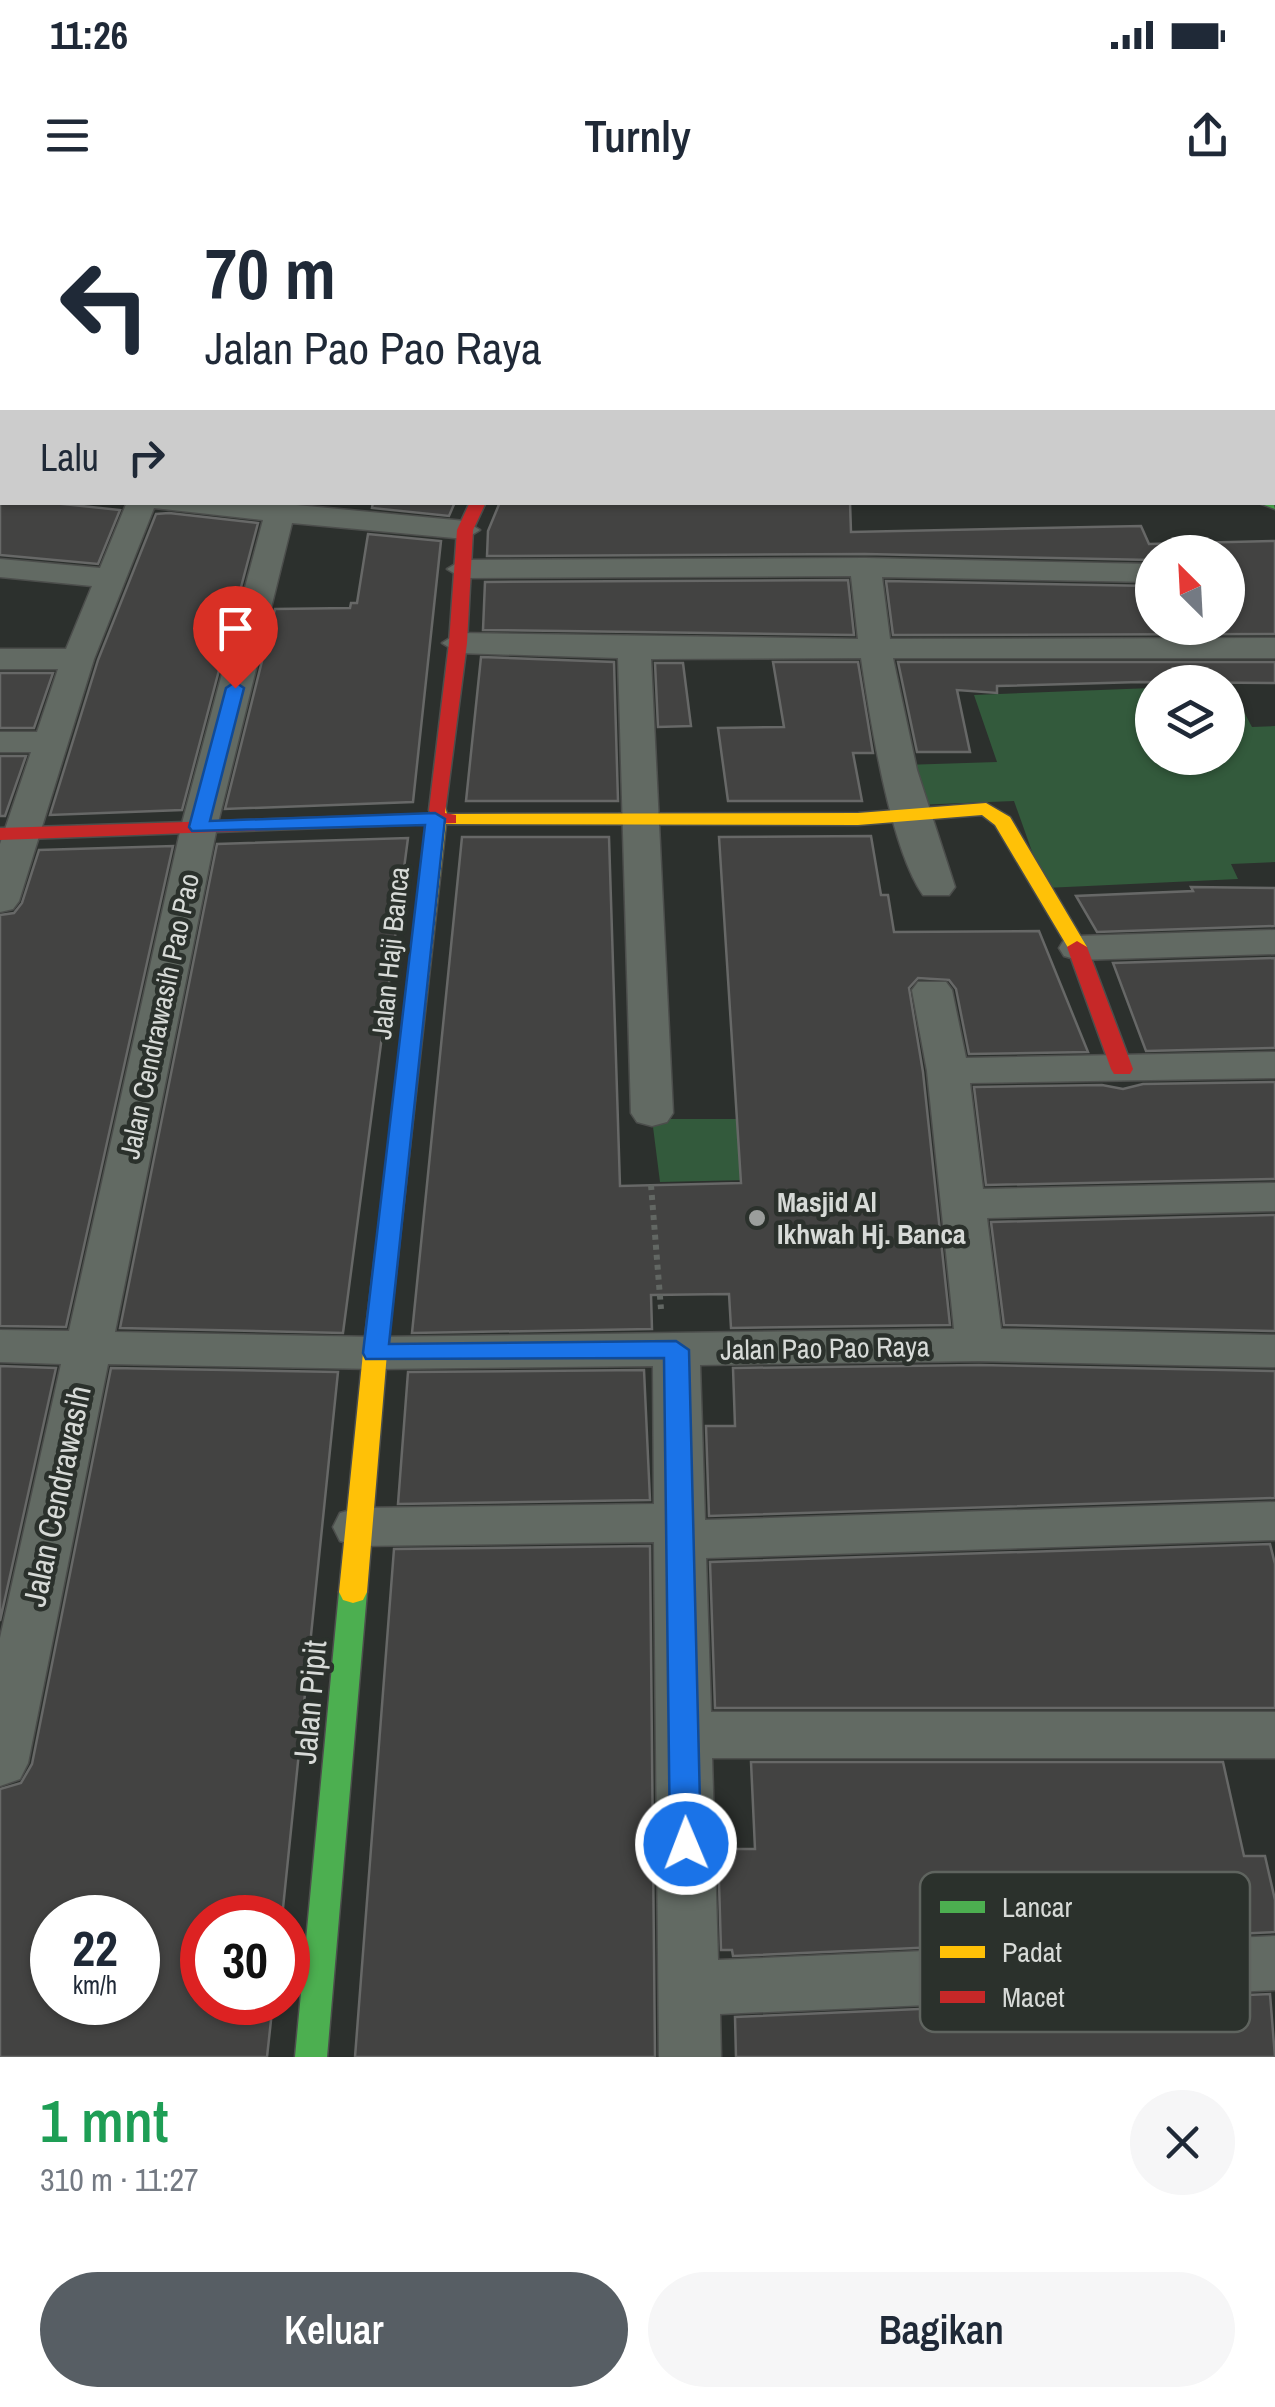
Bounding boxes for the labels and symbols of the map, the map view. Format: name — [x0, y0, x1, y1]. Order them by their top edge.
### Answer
north arrow — [1135, 535, 1245, 645]
pin — [193, 586, 278, 689]
street label: Jalan Haji Banca — [362, 864, 418, 1041]
street label: Jalan Cendrawasih Pao Pao — [110, 870, 208, 1162]
place label: Masjid Al Ikhwah Hj. Banca — [777, 1183, 966, 1253]
marker: Masjid Al Ikhwah Hj. Banca — [746, 1207, 768, 1229]
street label: Jalan Pao Pao Raya — [720, 1327, 930, 1369]
street label: Jalan Cendrawasih — [12, 1382, 101, 1610]
street label: Jalan Pipit — [283, 1638, 336, 1766]
position arrow — [634, 1792, 738, 1896]
legend — [920, 1872, 1250, 2032]
text: Lancar — [1002, 1888, 1073, 1926]
speed limit sign: 30 — [180, 1895, 310, 2025]
text: Padat — [1002, 1933, 1062, 1971]
text: Macet — [1002, 1978, 1065, 2016]

